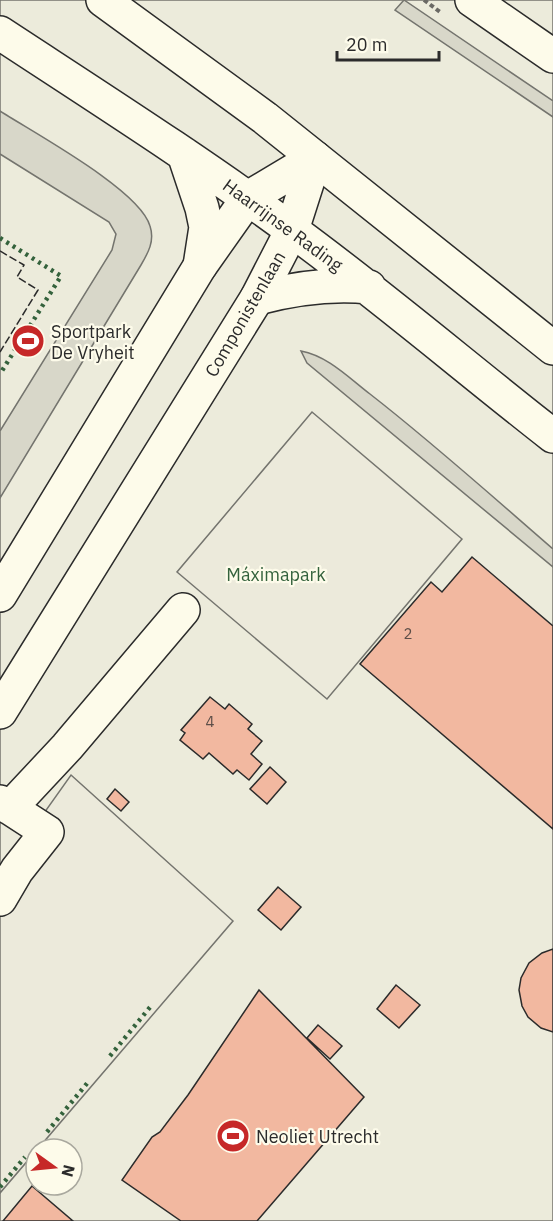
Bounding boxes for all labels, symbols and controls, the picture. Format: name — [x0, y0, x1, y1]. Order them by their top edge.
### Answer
scale bar — [337, 24, 439, 62]
text: 20 m — [346, 33, 388, 56]
street label: Haarrijnse Rading — [218, 174, 348, 277]
street label: Componistenlaan — [200, 247, 290, 381]
place label: Sportpark De Vryheit — [51, 320, 135, 364]
sports icon: Sportpark De Vryheit — [10, 323, 46, 359]
park label: Máximapark — [226, 563, 326, 586]
house number: 2 — [403, 624, 413, 643]
house number: 4 — [205, 712, 215, 731]
sports icon: Neoliet Utrecht — [215, 1118, 251, 1154]
place label: Neoliet Utrecht — [256, 1125, 379, 1148]
north arrow — [24, 1137, 84, 1197]
text: N — [57, 1163, 80, 1179]

